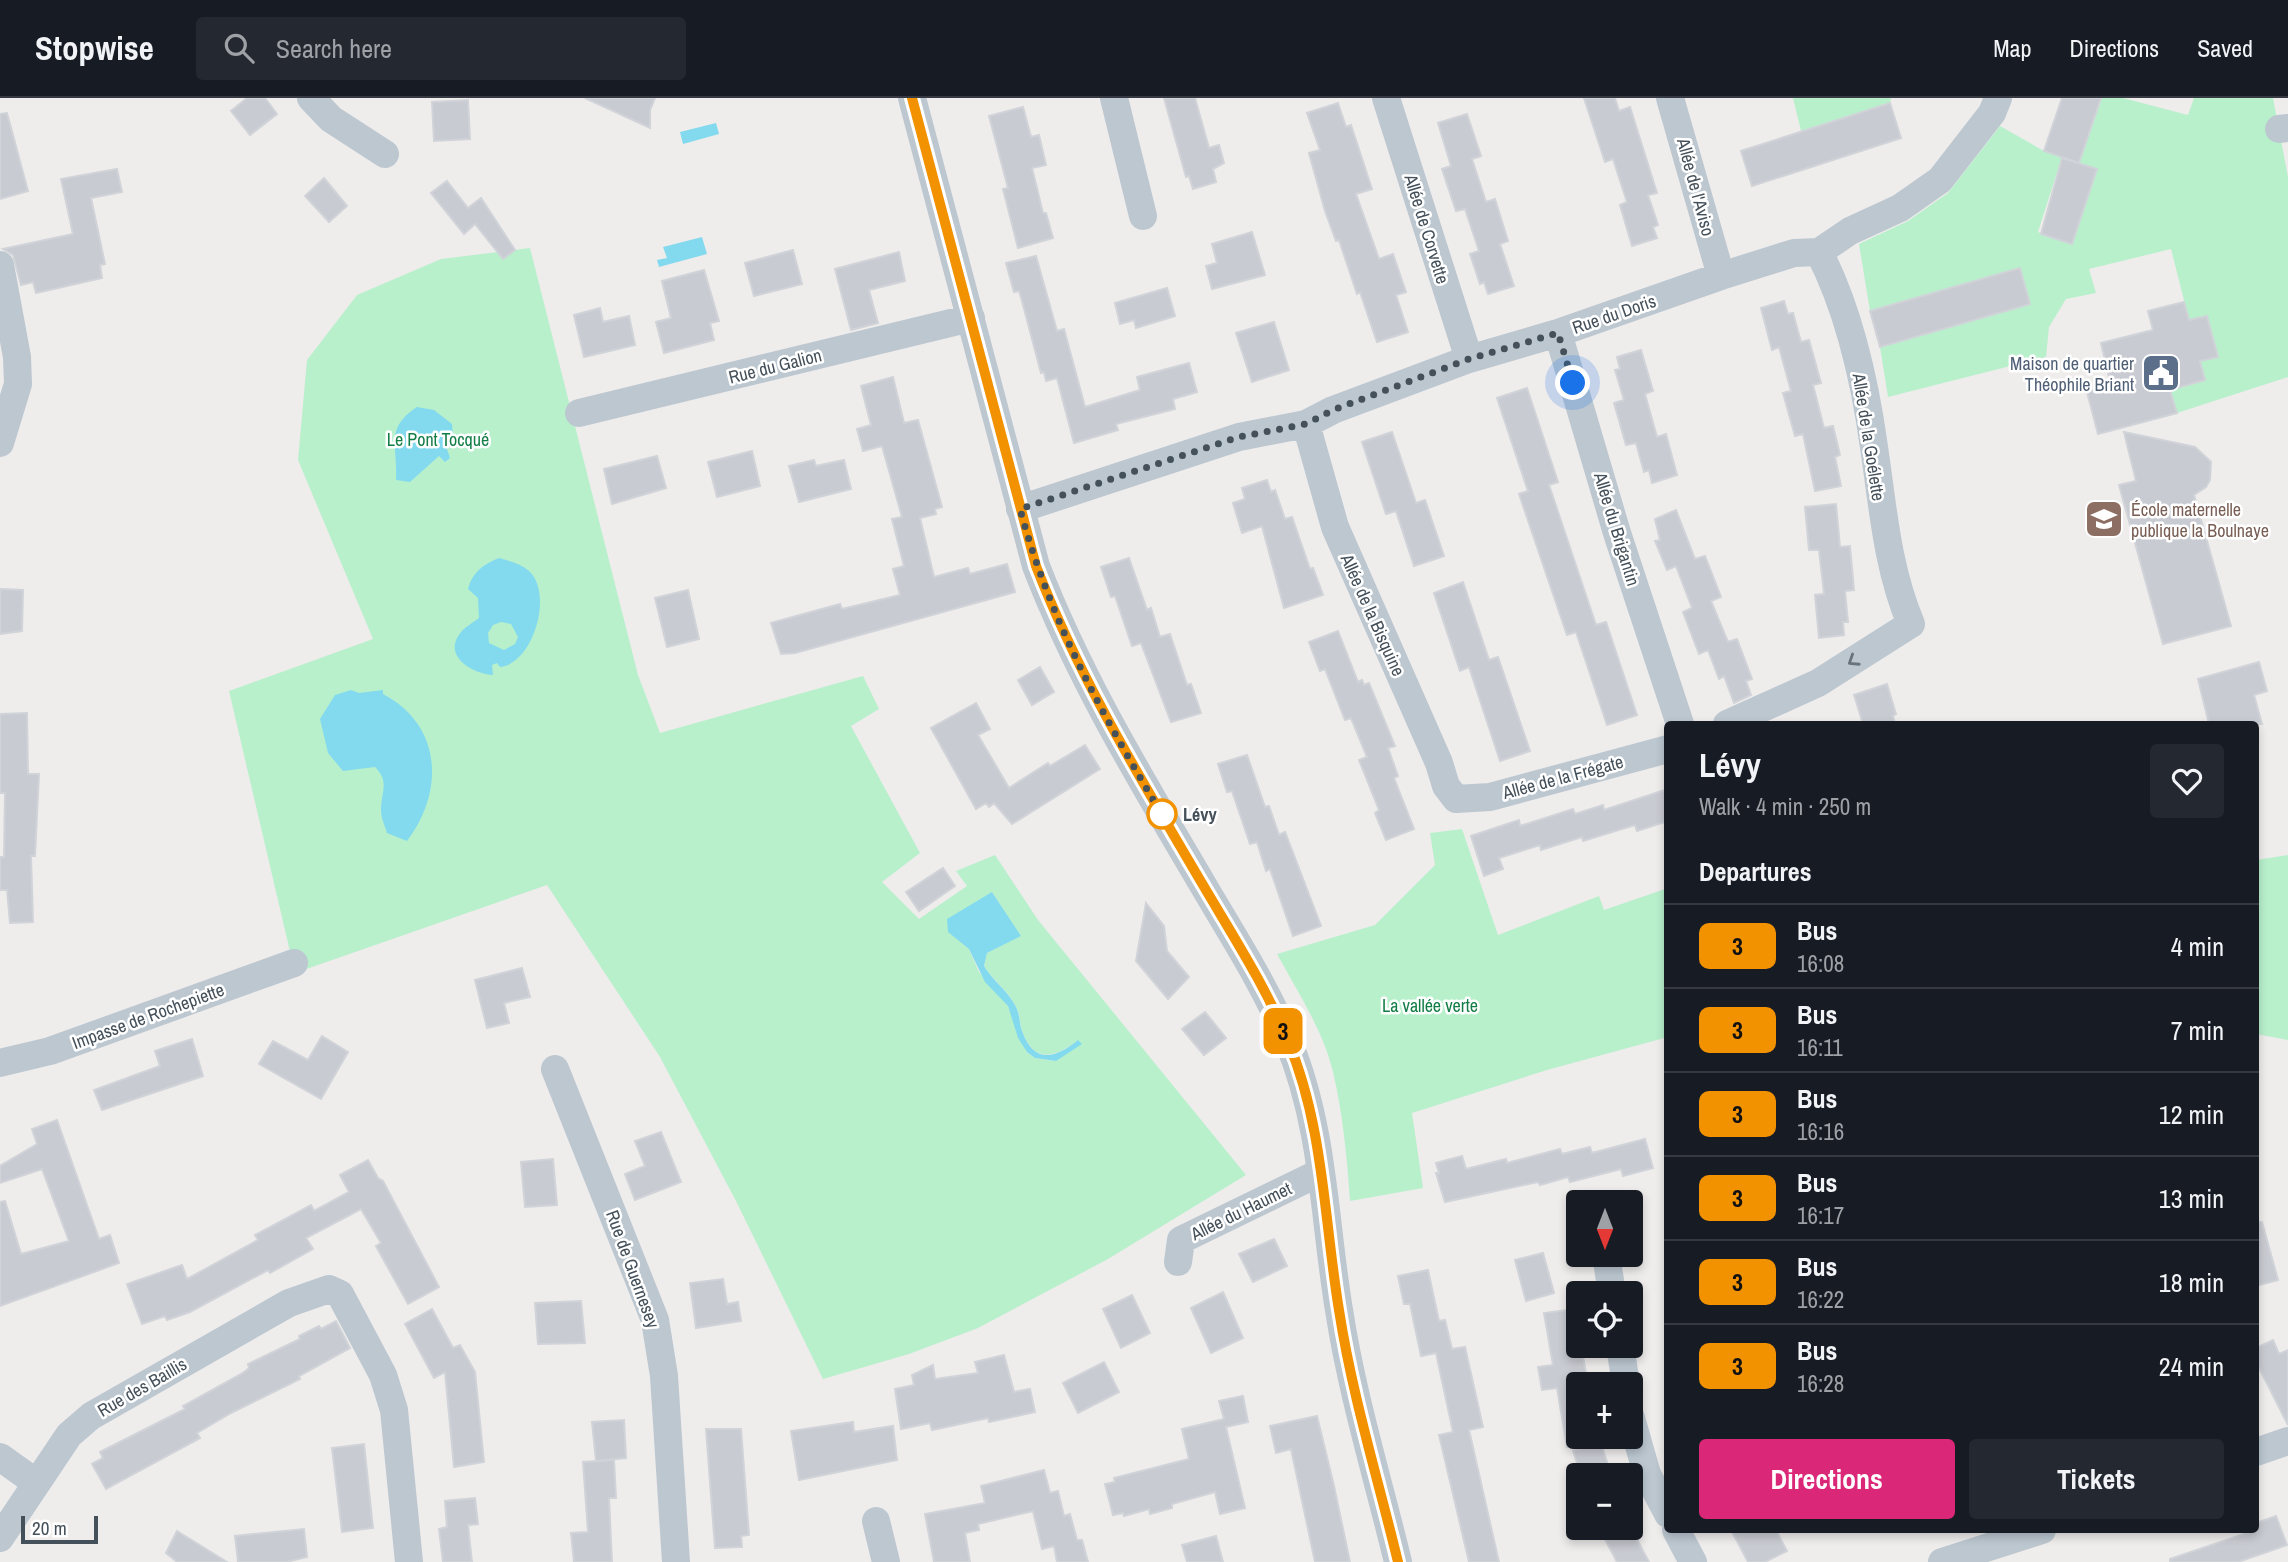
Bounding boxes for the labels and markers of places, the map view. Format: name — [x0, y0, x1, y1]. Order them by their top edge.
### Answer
place label: Maison de quartier Théophile Briant — [2010, 351, 2134, 397]
public building icon: Maison de quartier Théophile Briant — [2140, 352, 2182, 394]
place label: École maternelle publique la Boulnaye — [2131, 497, 2269, 543]
school or university icon: École maternelle publique la Boulnaye — [2083, 498, 2125, 540]
marker: Lévy — [1147, 799, 1177, 829]
place label: Lévy — [1183, 802, 1217, 827]

